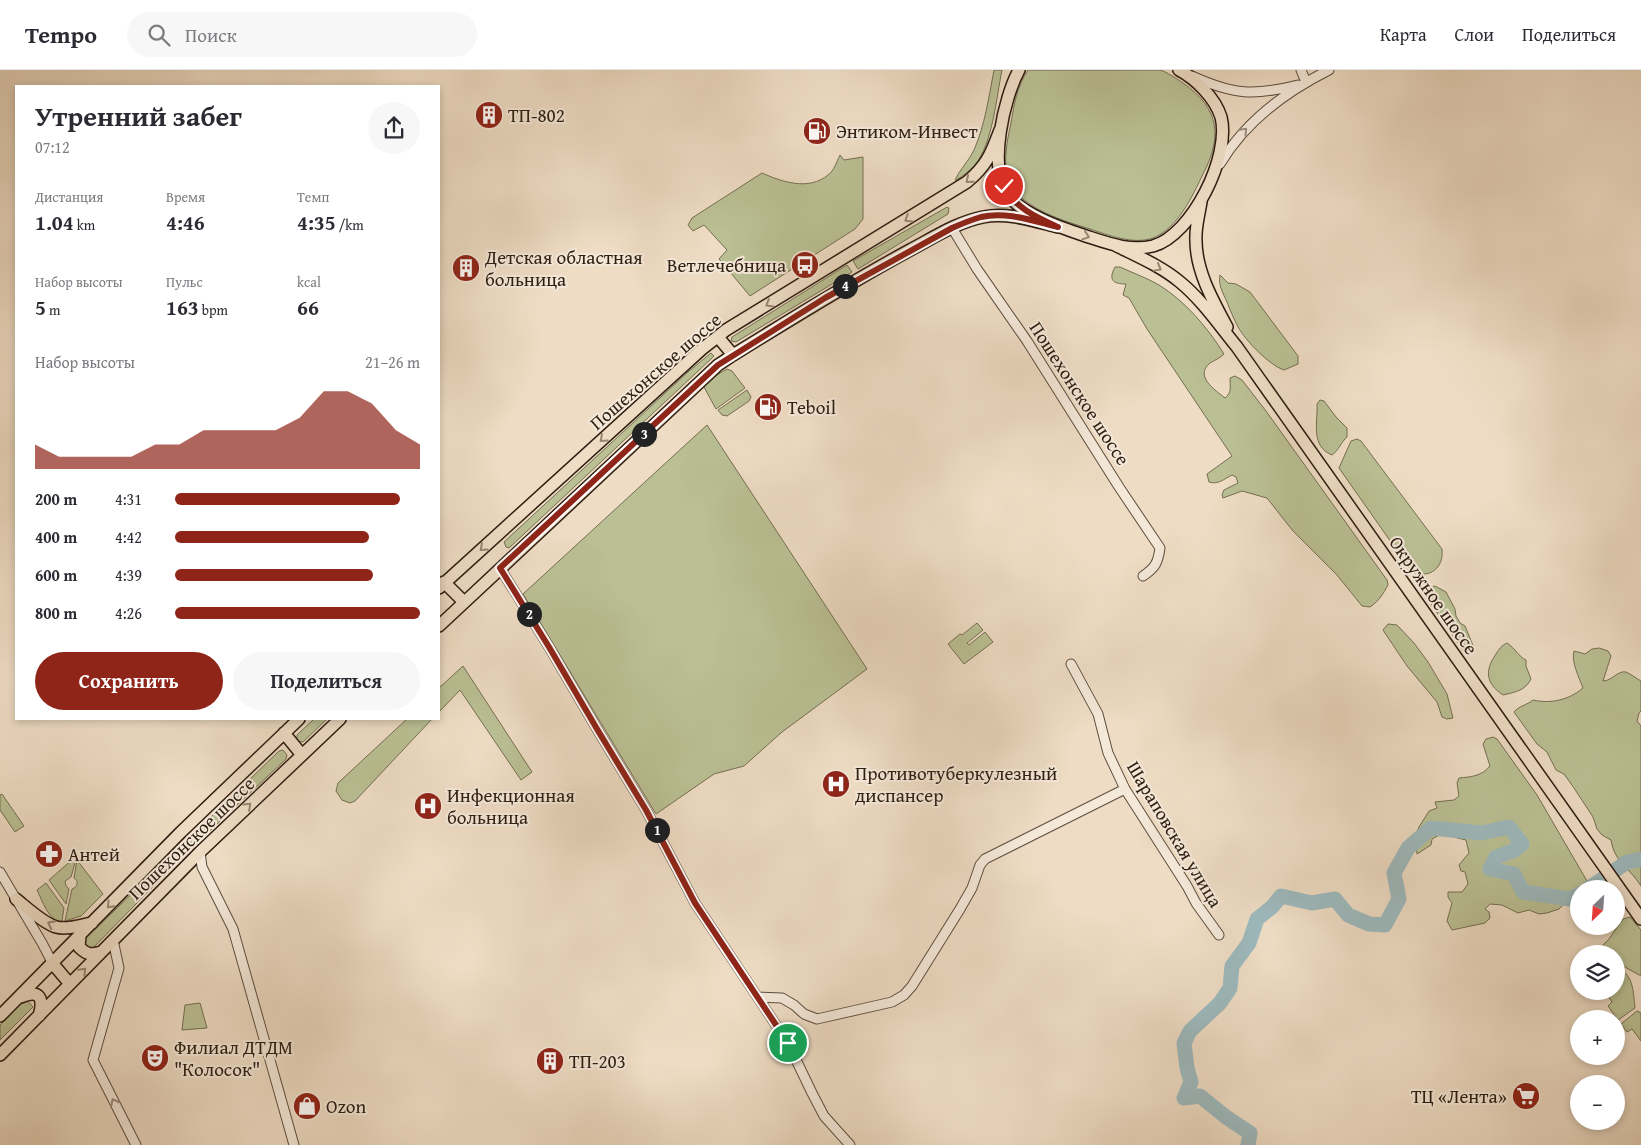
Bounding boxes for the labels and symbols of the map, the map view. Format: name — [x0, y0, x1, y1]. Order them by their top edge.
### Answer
building icon: ТП-802 — [474, 100, 504, 130]
place label: ТП-802 — [508, 101, 565, 129]
fuel station icon: Энтиком-Инвест — [802, 116, 832, 146]
place label: Энтиком-Инвест — [836, 117, 979, 145]
one-way arrow — [1238, 127, 1247, 136]
pin — [983, 165, 1025, 207]
one-way arrow — [966, 174, 975, 183]
one-way arrow — [904, 213, 913, 223]
one-way arrow — [1082, 230, 1090, 240]
place label: Детская областная больница — [484, 243, 643, 293]
bus stop icon: Ветлечебница — [790, 250, 820, 280]
place label: Ветлечебница — [667, 251, 786, 279]
building icon: Детская областная больница — [451, 253, 481, 283]
one-way arrow — [1153, 262, 1162, 272]
pin: 4 — [832, 274, 858, 298]
one-way arrow — [766, 298, 775, 308]
street label: Пошехонское шоссе — [583, 306, 727, 436]
street label: Пошехонское шоссе — [1023, 315, 1137, 471]
fuel station icon: Teboil — [753, 392, 783, 422]
place label: Teboil — [787, 393, 836, 421]
pin: 3 — [632, 422, 656, 446]
one-way arrow — [599, 433, 608, 442]
street label: Окружное шоссе — [1383, 530, 1485, 660]
one-way arrow — [479, 542, 488, 551]
pin: 2 — [516, 602, 542, 626]
street label: Шараповская улица — [1120, 755, 1230, 913]
place label: Противотуберкулезный диспансер — [855, 759, 1057, 809]
hospital icon: Противотуберкулезный диспансер — [821, 769, 851, 799]
street label: Пошехонское шоссе — [121, 770, 261, 906]
place label: Инфекционная больница — [447, 781, 575, 831]
hospital icon: Инфекционная больница — [413, 791, 443, 821]
one-way arrow — [242, 803, 251, 812]
pin: 1 — [644, 818, 670, 842]
pharmacy icon: Антей — [34, 839, 64, 869]
place label: Антей — [68, 840, 120, 868]
north arrow — [1570, 880, 1625, 935]
one-way arrow — [107, 899, 116, 908]
one-way arrow — [47, 920, 56, 930]
one-way arrow — [77, 967, 86, 976]
pin — [767, 1022, 809, 1064]
place label: Филиал ДТДМ "Колосок" — [174, 1033, 293, 1083]
theatre icon: Филиал ДТДМ "Колосок" — [140, 1043, 170, 1073]
building icon: ТП-203 — [535, 1046, 565, 1076]
place label: ТП-203 — [569, 1047, 626, 1075]
supermarket icon: ТЦ «Лента» — [1511, 1081, 1541, 1111]
place label: ТЦ «Лента» — [1411, 1082, 1507, 1110]
shop icon: Ozon — [292, 1091, 322, 1121]
place label: Ozon — [326, 1092, 367, 1120]
one-way arrow — [110, 1098, 120, 1107]

